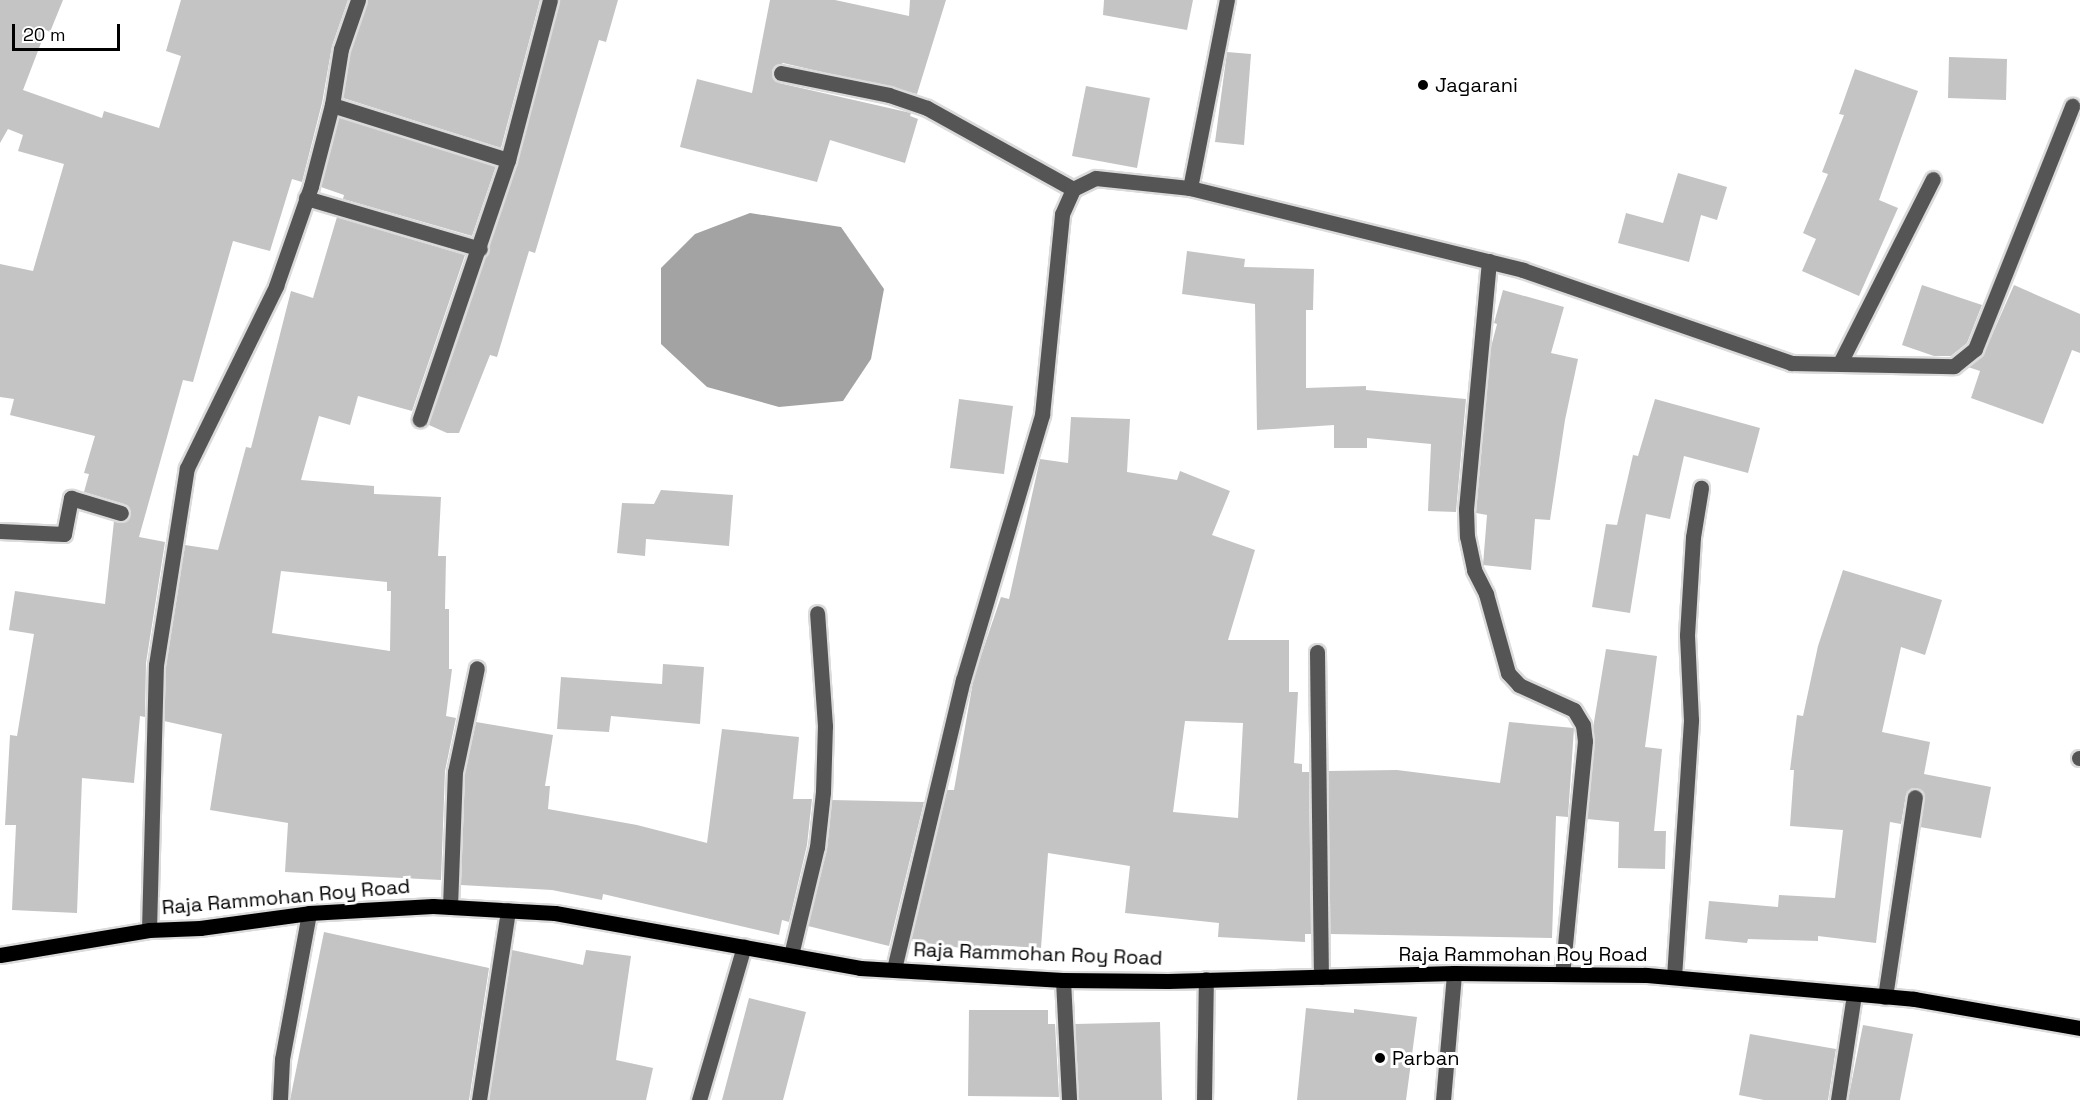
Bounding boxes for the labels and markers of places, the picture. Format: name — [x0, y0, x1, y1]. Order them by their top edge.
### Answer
place label: Jagarani — [1435, 73, 1518, 97]
marker: Jagarani — [1416, 78, 1430, 92]
place label: Parban — [1392, 1046, 1459, 1070]
marker: Parban — [1373, 1051, 1387, 1065]

